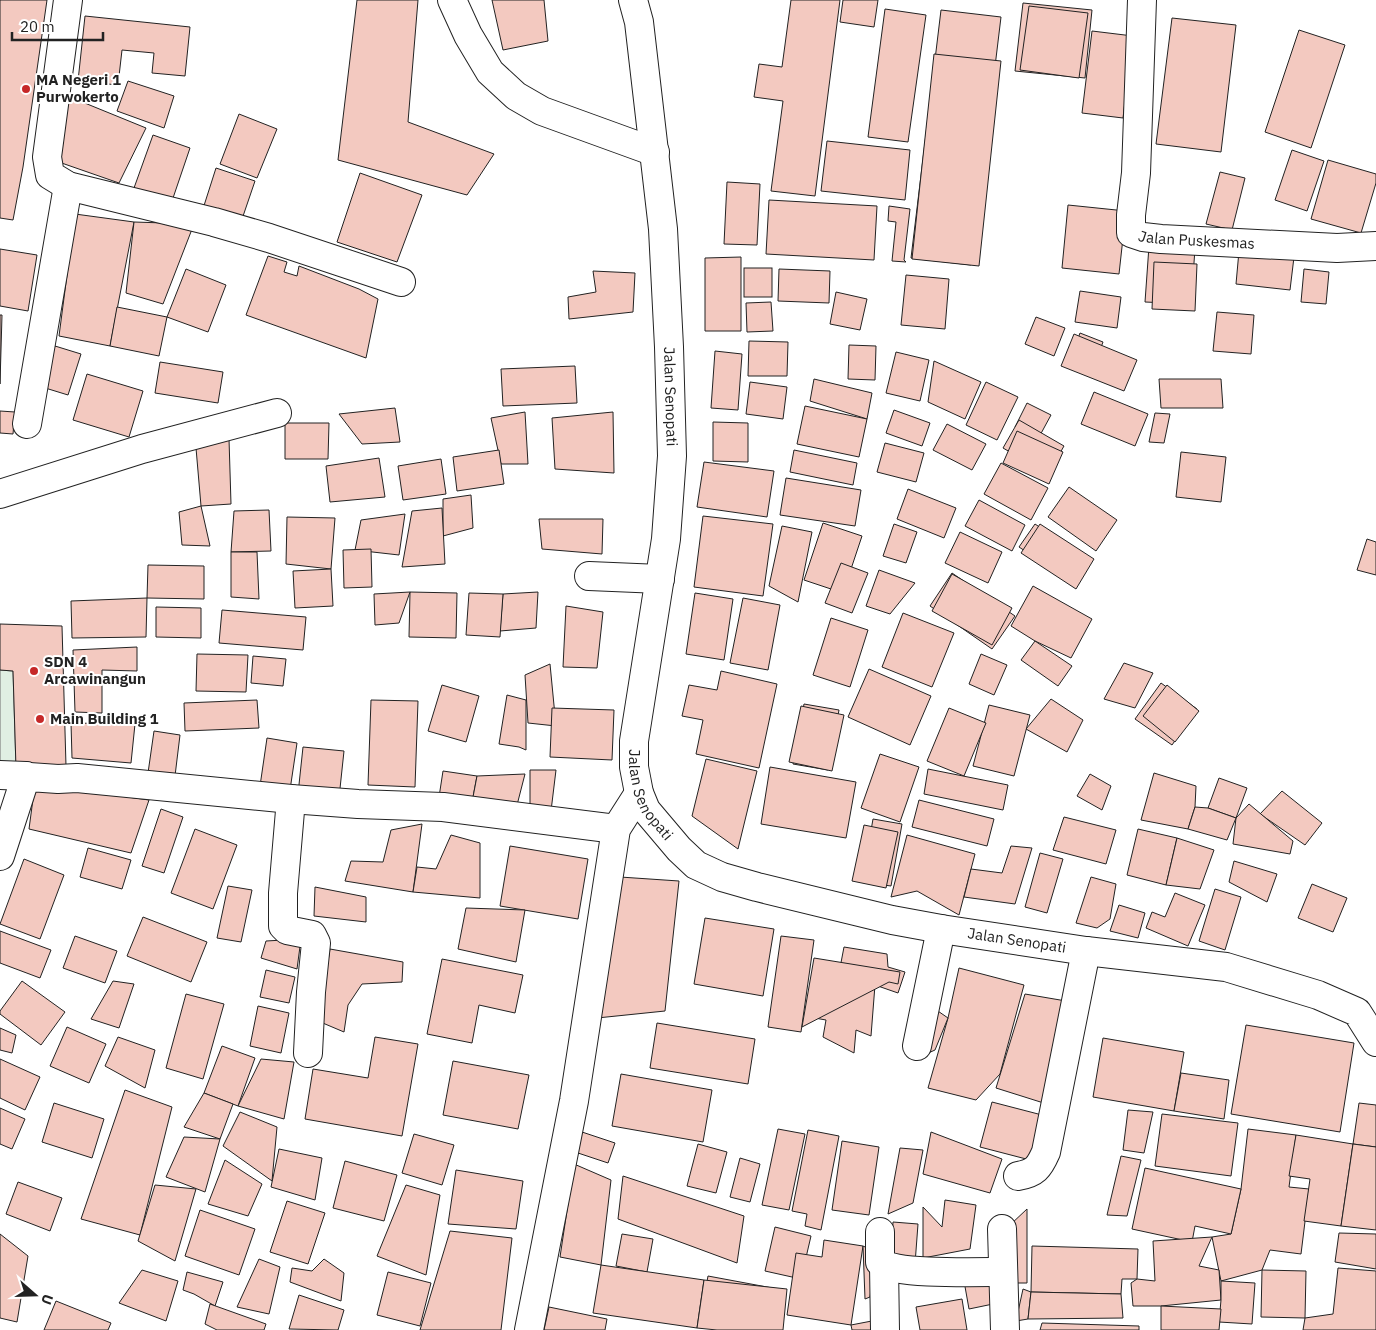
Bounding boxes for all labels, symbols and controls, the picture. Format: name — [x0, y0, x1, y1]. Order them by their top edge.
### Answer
scale bar — [12, 10, 104, 42]
text: 20 m — [20, 17, 55, 36]
place label: MA Negeri 1 Purwokerto — [36, 70, 121, 106]
marker: MA Negeri 1 Purwokerto — [20, 83, 32, 95]
street label: Jalan Puskesmas — [1136, 226, 1255, 253]
street label: Jalan Senopati — [660, 347, 682, 447]
place label: SDN 4 Arcawinangun — [44, 652, 146, 688]
marker: SDN 4 Arcawinangun — [28, 665, 40, 677]
place label: Main Building 1 — [50, 709, 159, 728]
marker: Main Building 1 — [34, 713, 46, 725]
street label: Jalan Senopati — [625, 749, 677, 844]
street label: Jalan Senopati — [966, 923, 1068, 957]
north arrow — [10, 1270, 60, 1320]
text: U — [37, 1292, 57, 1307]

